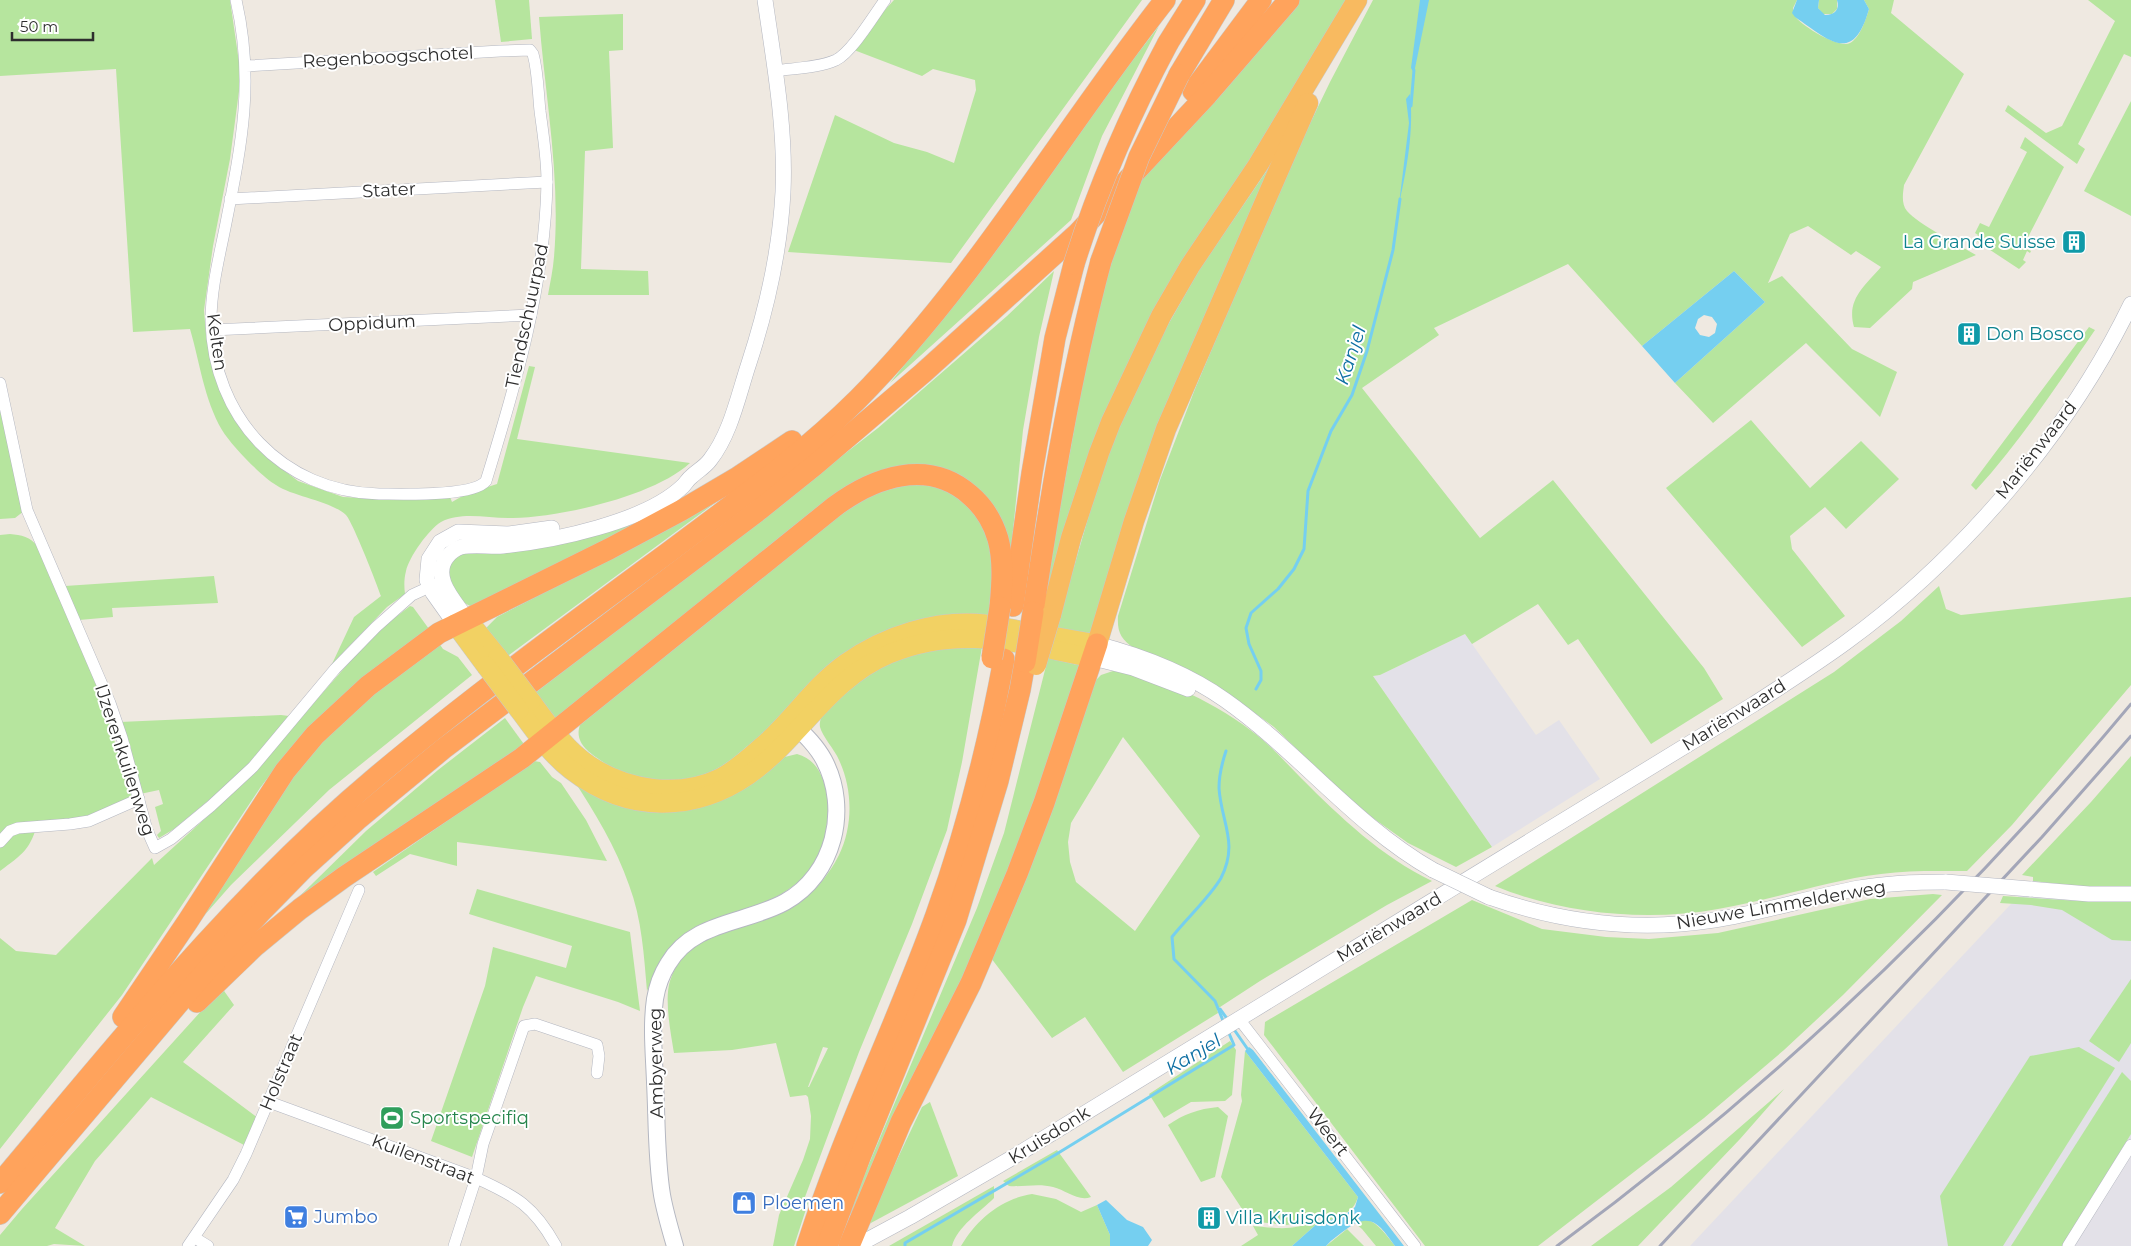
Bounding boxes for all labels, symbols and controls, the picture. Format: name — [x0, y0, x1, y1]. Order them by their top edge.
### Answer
scale bar — [12, 10, 94, 42]
text: 50 m — [20, 17, 58, 36]
street label: Regenboogschotel — [302, 42, 474, 72]
street label: Stater — [362, 178, 416, 202]
building icon: La Grande Suisse — [2061, 229, 2087, 255]
place label: La Grande Suisse — [1903, 231, 2056, 253]
street label: Tiendschuurpad — [501, 242, 553, 390]
street label: Oppidum — [328, 310, 416, 336]
street label: Kelten — [202, 312, 232, 372]
building icon: Don Bosco — [1956, 321, 1982, 347]
water label: Kanjel — [1330, 322, 1371, 388]
place label: Don Bosco — [1986, 323, 2084, 345]
street label: Mariënwaard — [1991, 397, 2081, 503]
street label: Mariënwaard — [1678, 674, 1790, 756]
street label: IJzerenkuilenweg — [90, 681, 160, 839]
street label: Nieuwe Limmelderweg — [1675, 876, 1887, 934]
street label: Mariënwaard — [1333, 887, 1445, 967]
street label: Ambyerweg — [644, 1008, 668, 1118]
water label: Kanjel — [1161, 1029, 1226, 1080]
street label: Holstraat — [255, 1030, 307, 1114]
street label: Kruisdonk — [1004, 1101, 1094, 1169]
street label: Weert — [1302, 1103, 1354, 1161]
sports icon: Sportspecifiq — [379, 1105, 405, 1131]
place label: Sportspecifiq — [410, 1107, 529, 1129]
street label: Kuilenstraat — [368, 1129, 478, 1189]
shop icon: Ploemen — [731, 1190, 757, 1216]
place label: Ploemen — [762, 1192, 844, 1214]
supermarket icon: Jumbo — [283, 1204, 309, 1230]
building icon: Villa Kruisdonk — [1196, 1205, 1222, 1231]
place label: Jumbo — [313, 1206, 378, 1228]
place label: Villa Kruisdonk — [1226, 1207, 1360, 1229]

